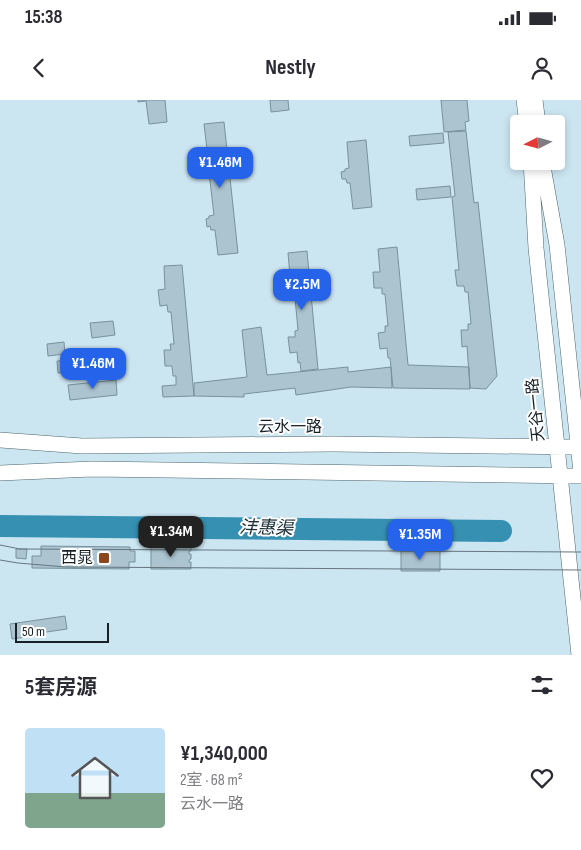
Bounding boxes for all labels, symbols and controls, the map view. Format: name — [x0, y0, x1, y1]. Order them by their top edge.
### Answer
text: 15:38 — [25, 6, 63, 29]
icon: back — [25, 54, 53, 82]
text: Nestly — [265, 54, 316, 81]
icon: person — [528, 54, 556, 82]
north arrow — [510, 115, 565, 170]
map controls — [510, 115, 565, 170]
pin: ¥1.46M — [179, 146, 261, 189]
text: ¥1.46M — [198, 153, 242, 172]
pin: ¥2.5M — [267, 268, 337, 311]
text: ¥2.5M — [284, 275, 320, 294]
pin: ¥1.46M — [52, 348, 134, 390]
text: ¥1.46M — [71, 354, 115, 373]
street label: 天谷一路 — [523, 377, 549, 443]
street label: 云水一路 — [258, 418, 322, 437]
pin: ¥1.34M — [130, 516, 212, 558]
water label: 沣惠渠 — [239, 517, 296, 539]
pin: ¥1.35M — [379, 518, 461, 561]
text: ¥1.34M — [149, 522, 193, 541]
text: ¥1.35M — [399, 525, 441, 544]
place label: 西晁 — [61, 549, 93, 568]
marker: 西晁 — [97, 551, 111, 565]
scale bar — [15, 620, 109, 643]
text: 50 m — [22, 623, 45, 640]
icon: filters — [528, 671, 556, 699]
text: 5套房源 — [25, 675, 97, 700]
text: ¥1,340,000 — [180, 741, 268, 766]
icon: home — [65, 748, 125, 808]
icon: heart — [528, 764, 556, 792]
text: 2室 · 68 m² — [180, 771, 243, 790]
text: 云水一路 — [180, 795, 244, 814]

